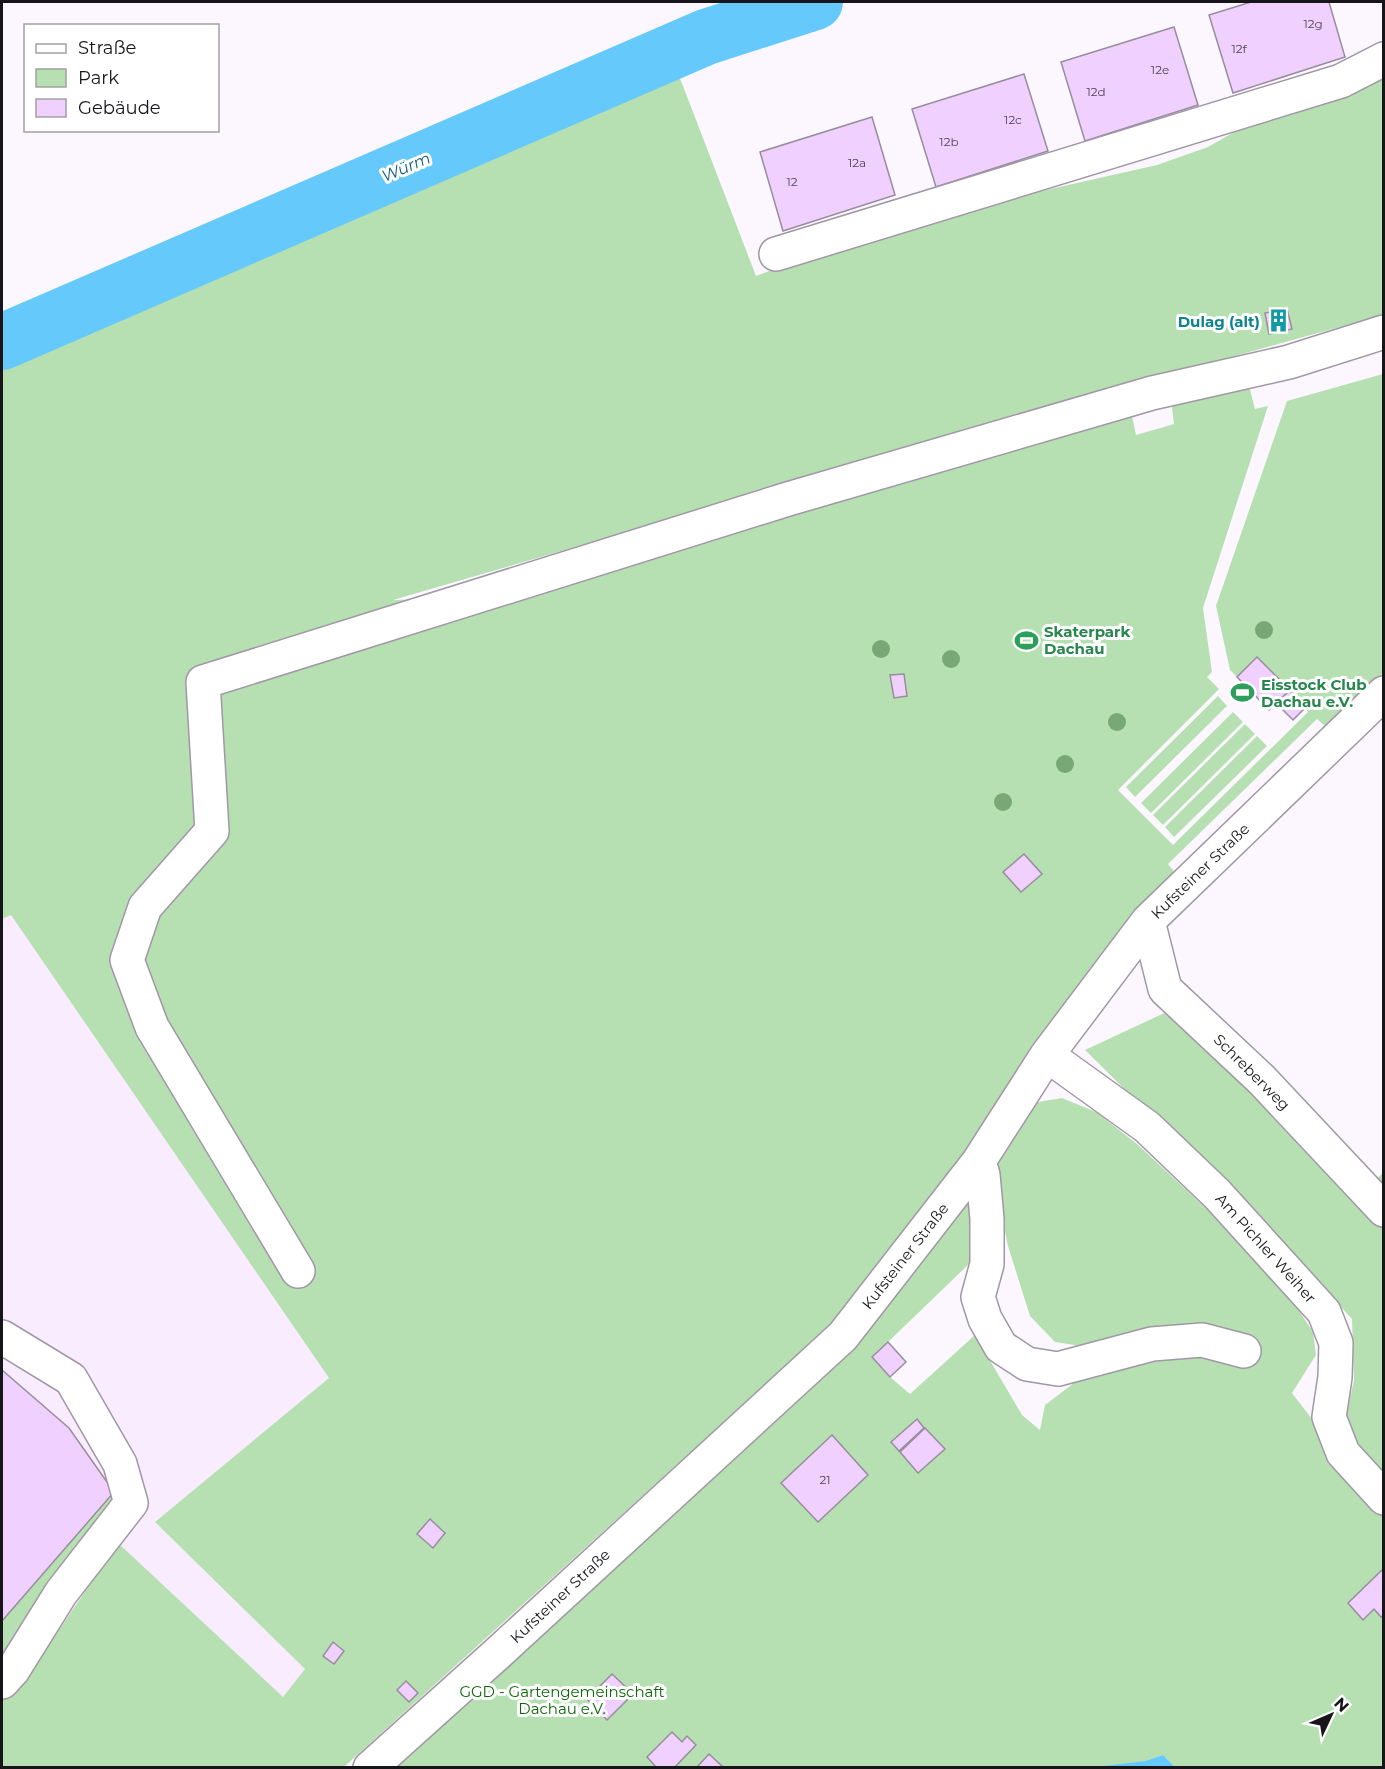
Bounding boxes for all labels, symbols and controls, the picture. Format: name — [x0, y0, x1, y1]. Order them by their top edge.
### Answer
house number: 12g — [1303, 16, 1323, 31]
legend — [24, 24, 219, 132]
text: Straße — [78, 37, 137, 59]
house number: 12f — [1231, 41, 1248, 56]
house number: 12e — [1151, 62, 1169, 77]
text: Park — [78, 67, 119, 89]
house number: 12d — [1086, 84, 1106, 99]
text: Gebäude — [78, 97, 161, 119]
house number: 12c — [1004, 112, 1022, 127]
house number: 12b — [939, 134, 959, 149]
water label: Würm — [379, 148, 433, 186]
house number: 12a — [848, 155, 866, 170]
house number: 12 — [786, 174, 798, 189]
building icon: Dulag (alt) — [1265, 308, 1291, 334]
place label: Dulag (alt) — [1178, 312, 1260, 331]
place label: Skaterpark Dachau — [1044, 622, 1131, 658]
sports icon: Skaterpark Dachau — [1013, 627, 1039, 653]
place label: Eisstock Club Dachau e.V. — [1261, 675, 1367, 711]
sports icon: Eisstock Club Dachau e.V. — [1230, 680, 1256, 706]
street label: Kufsteiner Straße — [1147, 819, 1253, 923]
street label: Schreberweg — [1210, 1030, 1294, 1114]
street label: Am Pichler Weiher — [1212, 1189, 1320, 1307]
street label: Kufsteiner Straße — [858, 1199, 952, 1313]
house number: 21 — [819, 1472, 831, 1487]
street label: Kufsteiner Straße — [506, 1545, 614, 1647]
park label: GGD - Gartengemeinschaft Dachau e.V. — [459, 1682, 665, 1718]
north arrow — [1301, 1685, 1361, 1745]
text: N — [1330, 1694, 1353, 1716]

